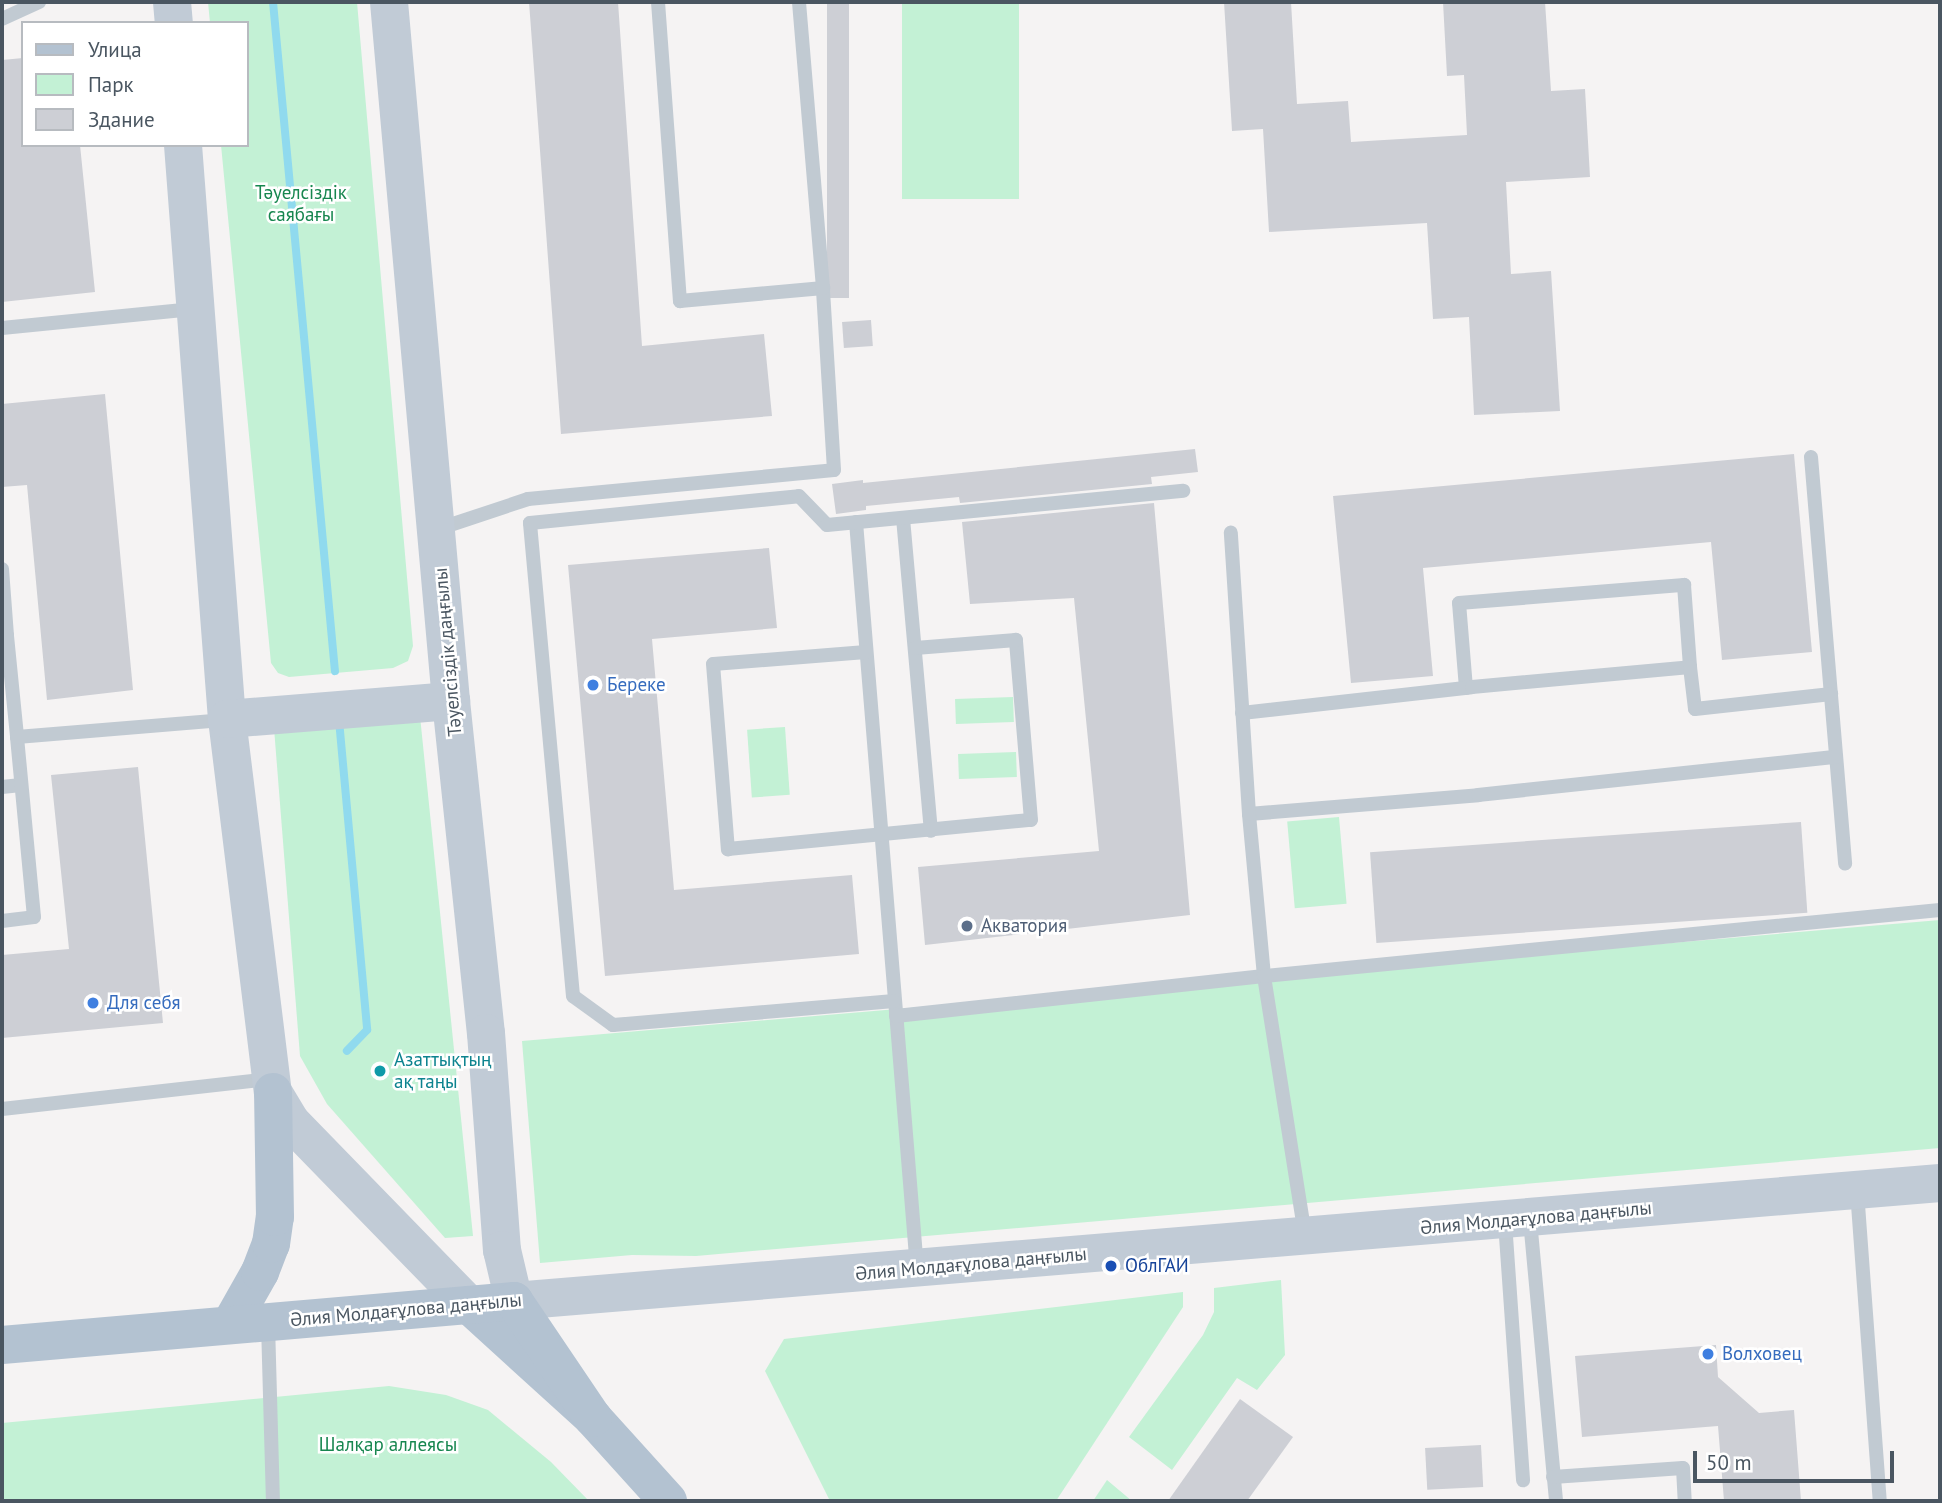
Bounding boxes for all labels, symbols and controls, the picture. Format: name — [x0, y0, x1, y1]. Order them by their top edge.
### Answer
legend — [21, 21, 248, 147]
text: Улица — [88, 36, 142, 63]
text: Парк — [88, 71, 134, 98]
text: Здание — [88, 106, 155, 133]
park label: Тәуелсіздік саябағы — [255, 182, 347, 226]
street label: Тәуелсіздік даңғылы — [429, 567, 467, 737]
place label: Береке — [607, 674, 666, 696]
marker: Береке — [585, 677, 601, 693]
place label: Акватория — [981, 915, 1067, 937]
marker: Акватория — [959, 918, 975, 934]
place label: Для себя — [107, 992, 181, 1014]
marker: Для себя — [85, 995, 101, 1011]
place label: Азаттықтың ақ таңы — [394, 1049, 491, 1093]
marker: Азаттықтың ақ таңы — [372, 1063, 388, 1079]
street label: Әлия Молдағұлова даңғылы — [1419, 1197, 1653, 1239]
street label: Әлия Молдағұлова даңғылы — [854, 1243, 1088, 1285]
place label: ОблГАИ — [1125, 1255, 1189, 1277]
marker: ОблГАИ — [1103, 1258, 1119, 1274]
street label: Әлия Молдағұлова даңғылы — [289, 1289, 523, 1331]
place label: Волховец — [1722, 1343, 1802, 1365]
marker: Волховец — [1700, 1346, 1716, 1362]
park label: Шалқар аллеясы — [319, 1434, 457, 1456]
scale bar — [1697, 1436, 1898, 1480]
text: 50 m — [1706, 1449, 1752, 1476]

